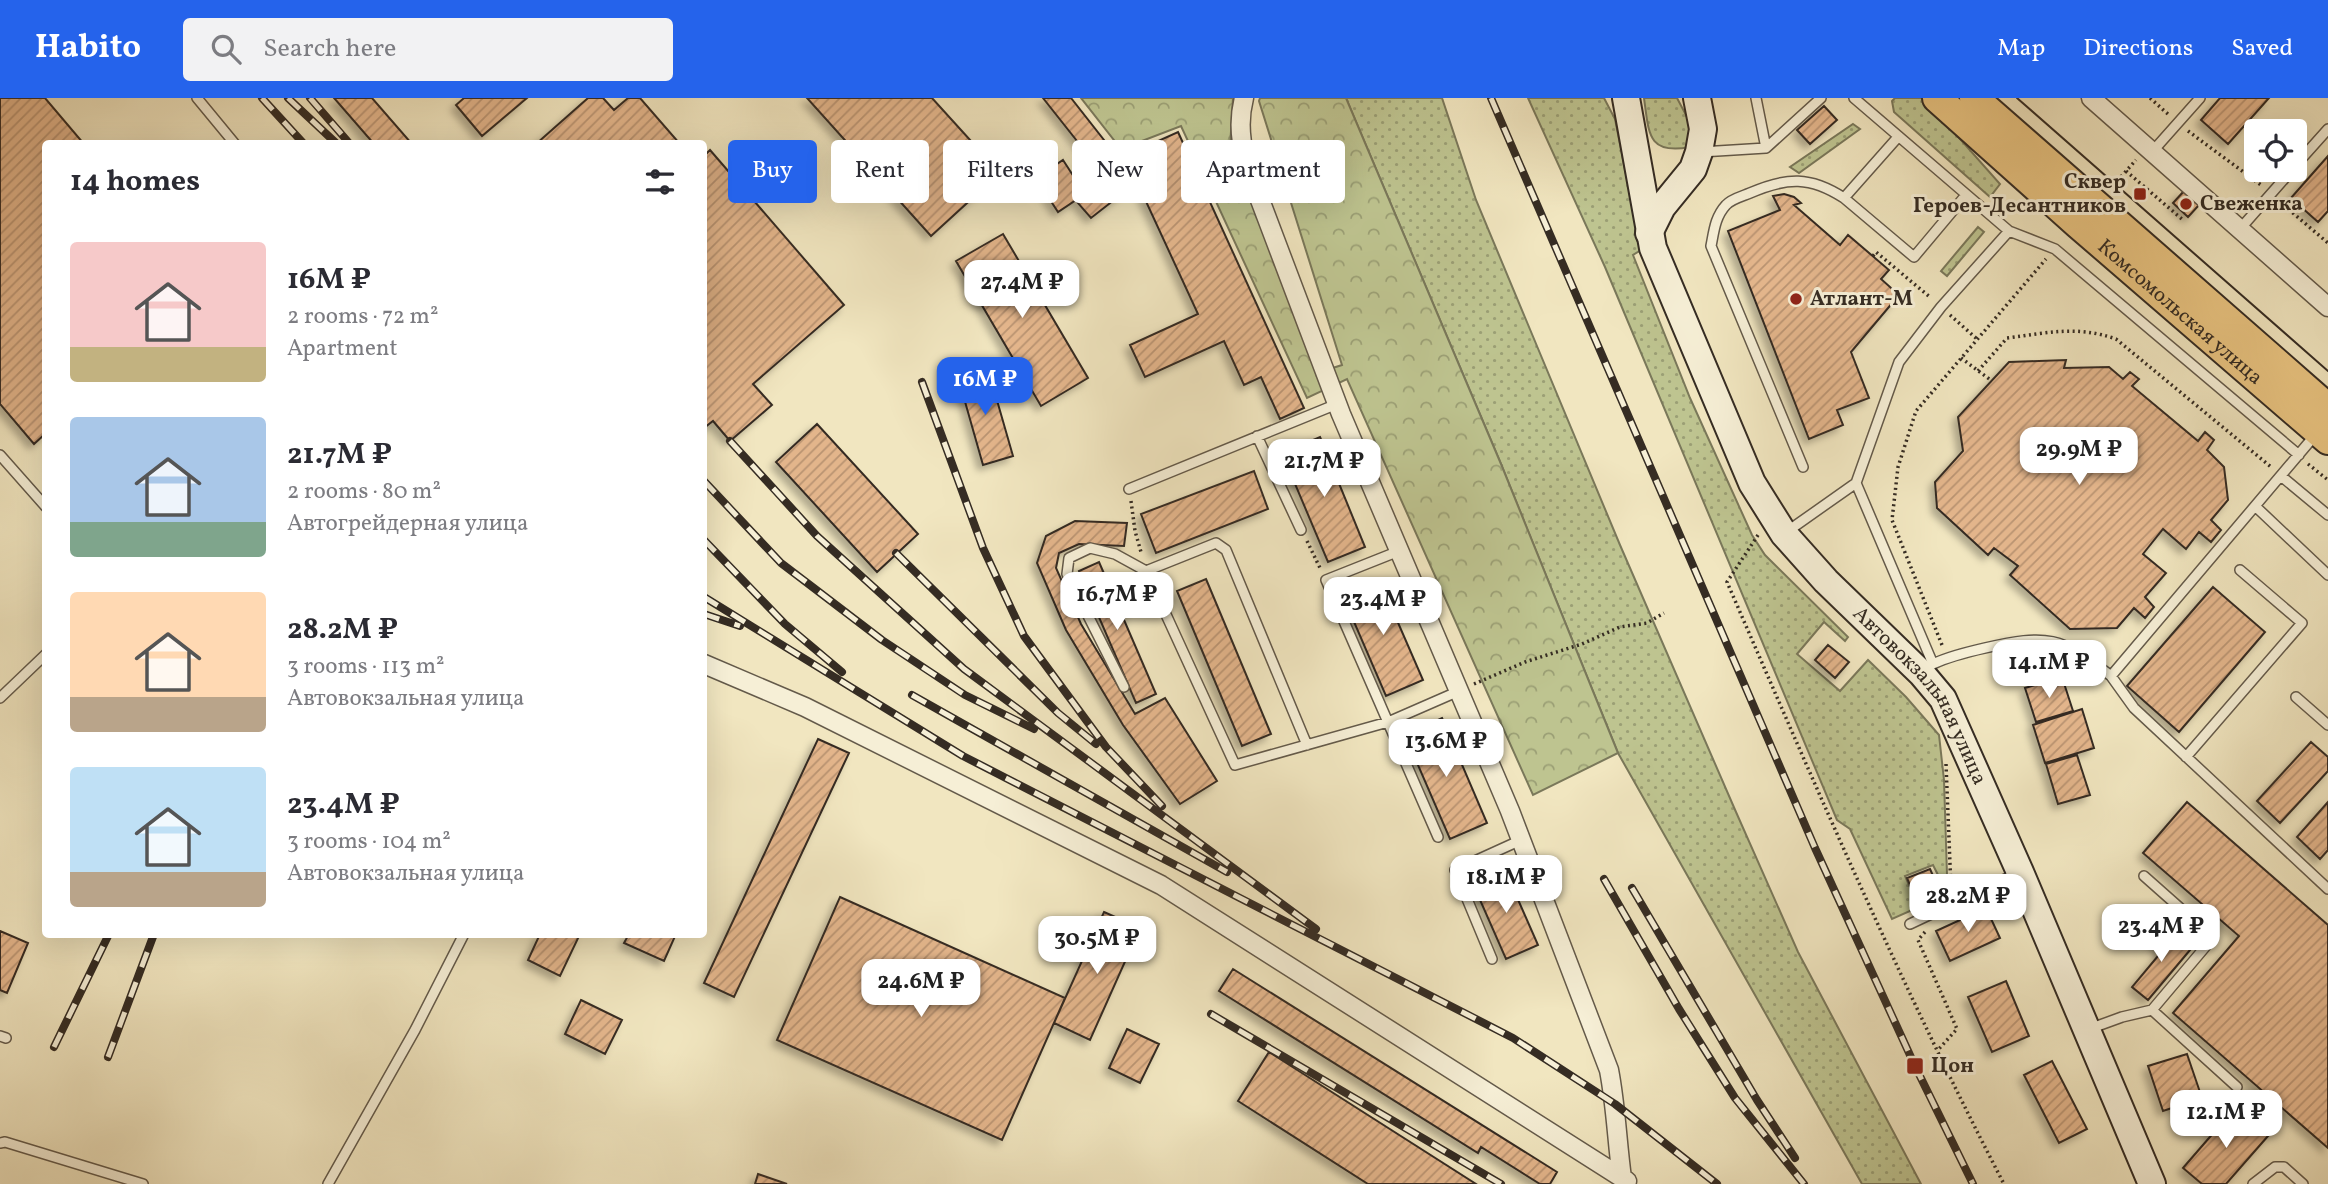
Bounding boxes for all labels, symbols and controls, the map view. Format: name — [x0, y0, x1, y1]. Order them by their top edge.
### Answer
search box — [183, 18, 673, 81]
text: Habito — [35, 26, 141, 72]
icon: search — [207, 30, 245, 68]
text: Search here — [263, 31, 396, 67]
text: Map — [1997, 32, 2045, 66]
text: Directions — [2083, 32, 2193, 66]
text: Saved — [2231, 32, 2293, 66]
map controls — [2244, 119, 2307, 182]
button: locate — [2244, 119, 2307, 182]
chip: Buy — [728, 140, 817, 203]
chip: Rent — [831, 140, 929, 203]
chip: Filters — [943, 140, 1058, 203]
chip: New — [1072, 140, 1167, 203]
chip: Apartment — [1181, 140, 1345, 203]
text: 14 homes — [70, 161, 200, 203]
icon: filters — [641, 163, 679, 201]
place label: Сквер Героев-Десантников — [1913, 168, 2126, 221]
marker: Сквер Героев-Десантников — [2132, 186, 2148, 202]
place label: Свеженка — [2200, 190, 2303, 219]
marker: Свеженка — [2178, 196, 2194, 212]
street label: Комсомольская улица — [2091, 233, 2269, 392]
text: 16M ₽ — [287, 259, 371, 301]
pin: 27.4M ₽ — [957, 260, 1087, 320]
text: 27.4M ₽ — [980, 267, 1064, 299]
icon: home — [126, 270, 210, 354]
place label: Атлант-М — [1810, 285, 1913, 314]
marker: Атлант-М — [1788, 291, 1804, 307]
text: 2 rooms · 72 m² — [287, 301, 438, 333]
text: Apartment — [287, 333, 398, 365]
pin: 16M ₽ — [936, 358, 1034, 417]
text: 16M ₽ — [953, 364, 1017, 396]
pin: 29.9M ₽ — [2014, 428, 2144, 487]
text: 21.7M ₽ — [287, 434, 392, 476]
text: 29.9M ₽ — [2036, 434, 2122, 466]
pin: 21.7M ₽ — [1259, 440, 1389, 499]
icon: home — [126, 445, 210, 529]
text: 21.7M ₽ — [1284, 446, 1364, 478]
text: 2 rooms · 80 m² — [287, 476, 441, 508]
text: Автогрейдерная улица — [287, 508, 528, 540]
pin: 16.7M ₽ — [1052, 573, 1182, 632]
pin: 23.4M ₽ — [1318, 578, 1448, 637]
text: 16.7M ₽ — [1076, 579, 1158, 611]
text: 23.4M ₽ — [1340, 584, 1426, 616]
street label: Автовокзальная улица — [1846, 600, 1994, 789]
text: 28.2M ₽ — [287, 609, 398, 651]
icon: home — [126, 620, 210, 704]
pin: 14.1M ₽ — [1984, 640, 2114, 700]
text: 14.1M ₽ — [2008, 647, 2090, 679]
text: 3 rooms · 113 m² — [287, 651, 445, 683]
text: Автовокзальная улица — [287, 683, 524, 715]
pin: 13.6M ₽ — [1381, 720, 1511, 779]
text: 13.6M ₽ — [1405, 726, 1487, 758]
text: 23.4M ₽ — [287, 784, 400, 826]
icon: home — [126, 795, 210, 879]
text: 3 rooms · 104 m² — [287, 826, 451, 858]
pin: 18.1M ₽ — [1441, 856, 1571, 915]
text: Автовокзальная улица — [287, 858, 524, 890]
text: 18.1M ₽ — [1466, 862, 1546, 894]
pin: 28.2M ₽ — [1903, 874, 2033, 934]
text: 28.2M ₽ — [1925, 881, 2011, 913]
pin: 23.4M ₽ — [2096, 904, 2226, 964]
text: 23.4M ₽ — [2118, 911, 2204, 943]
pin: 30.5M ₽ — [1032, 916, 1162, 976]
text: 30.5M ₽ — [1054, 923, 1140, 955]
pin: 24.6M ₽ — [856, 960, 986, 1019]
text: 24.6M ₽ — [877, 966, 965, 998]
place label: Цон — [1931, 1052, 1974, 1081]
marker: Цон — [1905, 1056, 1925, 1076]
pin: 12.1M ₽ — [2161, 1090, 2291, 1150]
text: 12.1M ₽ — [2186, 1097, 2266, 1129]

